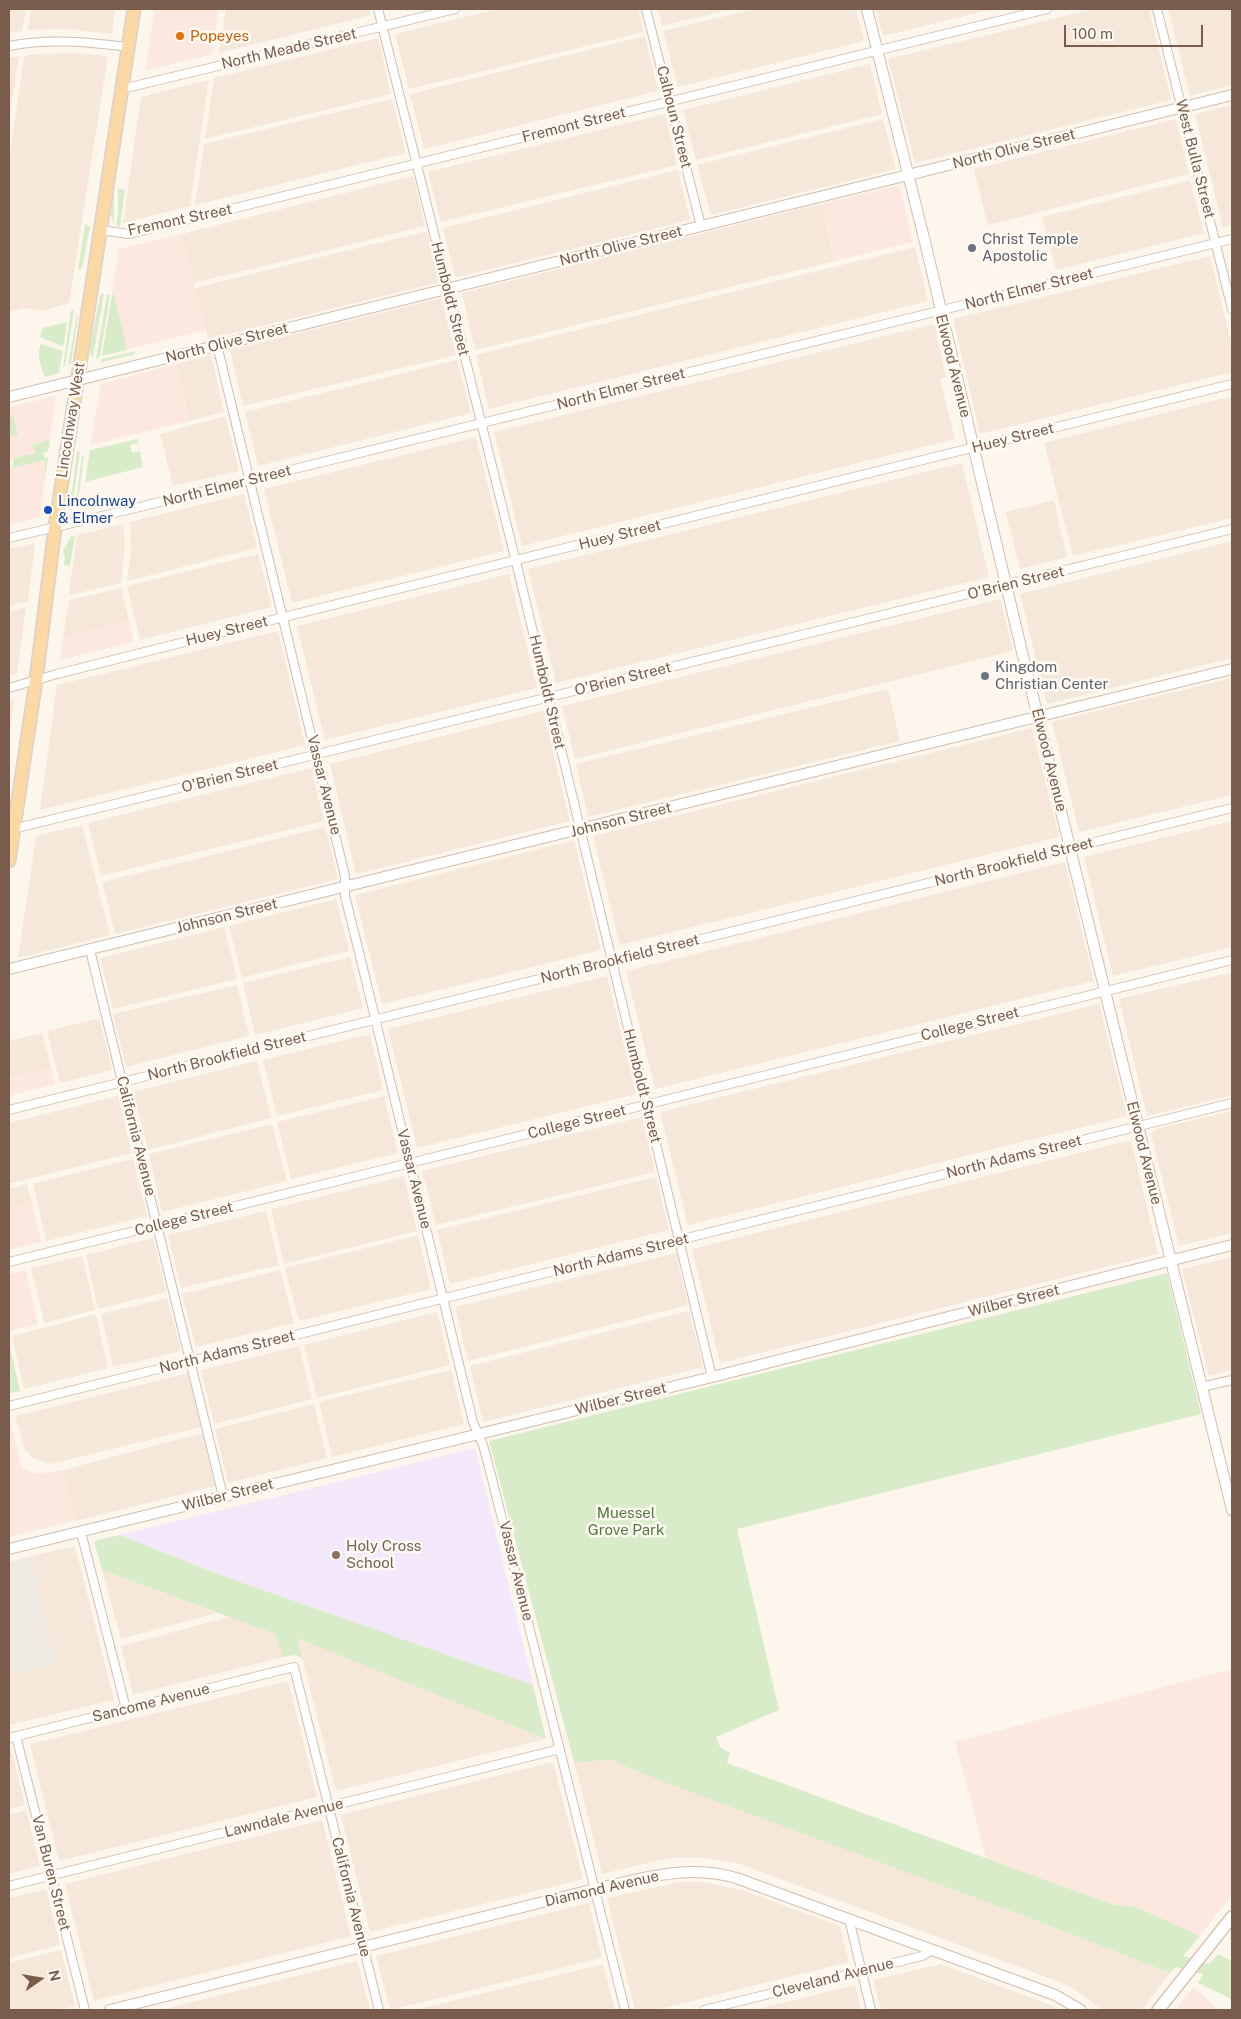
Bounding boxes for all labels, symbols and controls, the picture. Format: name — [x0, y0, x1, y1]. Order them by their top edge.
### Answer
scale bar — [1066, 15, 1205, 47]
street label: North Meade Street — [220, 25, 358, 73]
text: 100 m — [1072, 25, 1113, 42]
place label: Popeyes — [190, 27, 249, 45]
marker: Popeyes — [174, 30, 186, 42]
street label: Calhoun Street — [653, 64, 695, 170]
street label: West Bulla Street — [1171, 97, 1219, 221]
street label: Fremont Street — [520, 103, 628, 147]
street label: North Olive Street — [951, 125, 1077, 173]
street label: Fremont Street — [126, 200, 234, 240]
street label: North Olive Street — [558, 222, 684, 270]
place label: Christ Temple Apostolic — [982, 230, 1078, 265]
street label: Humboldt Street — [427, 240, 473, 358]
marker: Christ Temple Apostolic — [966, 242, 978, 254]
street label: North Elmer Street — [963, 264, 1095, 314]
street label: Elwood Avenue — [931, 312, 975, 420]
street label: North Olive Street — [164, 319, 290, 367]
street label: Lincolnway West — [53, 361, 89, 479]
street label: North Elmer Street — [555, 364, 687, 414]
street label: Huey Street — [970, 419, 1056, 457]
street label: North Elmer Street — [161, 461, 293, 511]
place label: Lincolnway & Elmer — [58, 492, 136, 527]
marker: Lincolnway & Elmer — [42, 504, 54, 516]
street label: Huey Street — [577, 516, 663, 554]
street label: O'Brien Street — [966, 562, 1066, 604]
street label: Huey Street — [184, 612, 270, 650]
street label: Humboldt Street — [525, 633, 569, 751]
street label: O'Brien Street — [573, 658, 673, 700]
place label: Kingdom Christian Center — [995, 658, 1108, 693]
marker: Kingdom Christian Center — [979, 670, 991, 682]
street label: Elwood Avenue — [1027, 706, 1071, 814]
street label: Vassar Avenue — [303, 733, 345, 837]
street label: O'Brien Street — [180, 755, 280, 797]
street label: Johnson Street — [569, 799, 673, 841]
street label: North Brookfield Street — [933, 834, 1095, 890]
street label: Johnson Street — [175, 895, 279, 937]
street label: North Brookfield Street — [539, 931, 701, 987]
street label: College Street — [919, 1003, 1021, 1045]
street label: Humboldt Street — [619, 1027, 665, 1145]
street label: North Brookfield Street — [146, 1028, 308, 1084]
street label: California Avenue — [112, 1074, 160, 1198]
street label: Elwood Avenue — [1122, 1099, 1166, 1207]
street label: College Street — [526, 1101, 628, 1143]
street label: Vassar Avenue — [393, 1127, 435, 1231]
street label: North Adams Street — [944, 1131, 1084, 1183]
street label: College Street — [133, 1198, 235, 1240]
street label: North Adams Street — [551, 1229, 691, 1281]
street label: Wilber Street — [967, 1281, 1061, 1321]
street label: North Adams Street — [157, 1326, 297, 1378]
street label: Wilber Street — [574, 1379, 668, 1419]
street label: Wilber Street — [181, 1475, 275, 1515]
park label: Muessel Grove Park — [588, 1504, 664, 1539]
street label: Vassar Avenue — [495, 1519, 537, 1623]
place label: Holy Cross School — [346, 1537, 421, 1572]
marker: Holy Cross School — [330, 1549, 342, 1561]
street label: Sancome Avenue — [91, 1680, 211, 1726]
street label: Lawndale Avenue — [223, 1795, 345, 1841]
street label: Van Buren Street — [28, 1813, 74, 1933]
street label: California Avenue — [327, 1835, 375, 1959]
street label: Diamond Avenue — [543, 1867, 661, 1911]
north arrow — [15, 1954, 65, 2004]
street label: Cleveland Avenue — [771, 1954, 895, 2002]
text: N — [46, 1968, 64, 1983]

